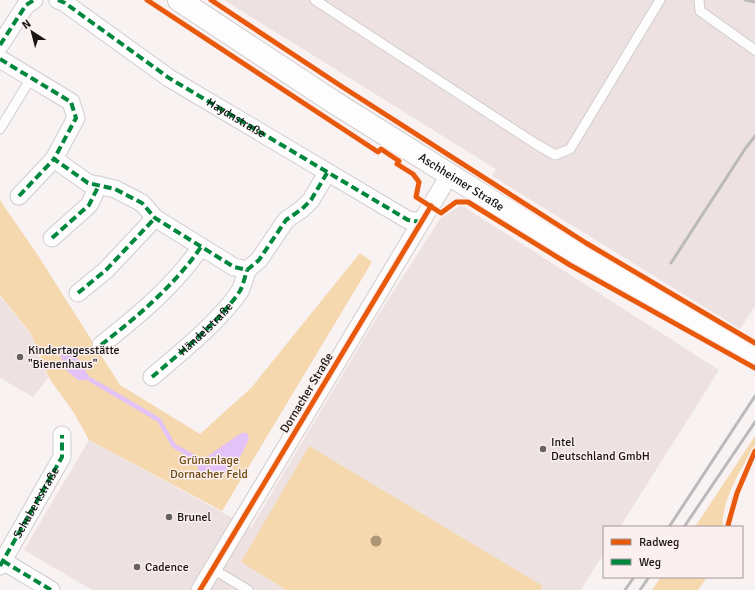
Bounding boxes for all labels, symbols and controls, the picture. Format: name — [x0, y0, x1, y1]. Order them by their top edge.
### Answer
north arrow — [12, 12, 52, 52]
text: N — [19, 17, 33, 32]
street label: Haydnstraße — [204, 95, 268, 141]
street label: Aschheimer Straße — [416, 150, 507, 214]
street label: Händelstraße — [175, 299, 236, 359]
place label: Kindertagesstätte "Bienenhaus" — [28, 343, 120, 372]
street label: Dornacher Straße — [277, 350, 337, 436]
marker: Kindertagesstätte "Bienenhaus" — [15, 352, 25, 362]
place label: Intel Deutschland GmbH — [551, 435, 650, 464]
marker: Intel Deutschland GmbH — [538, 444, 548, 454]
park label: Grünanlage Dornacher Feld — [170, 453, 248, 482]
street label: Schubertstraße — [10, 464, 62, 541]
place label: Brunel — [177, 510, 212, 525]
marker: Brunel — [164, 512, 174, 522]
legend — [603, 526, 743, 578]
text: Radweg — [639, 535, 679, 550]
text: Weg — [639, 555, 661, 570]
place label: Cadence — [145, 560, 189, 575]
marker: Cadence — [132, 562, 142, 572]

